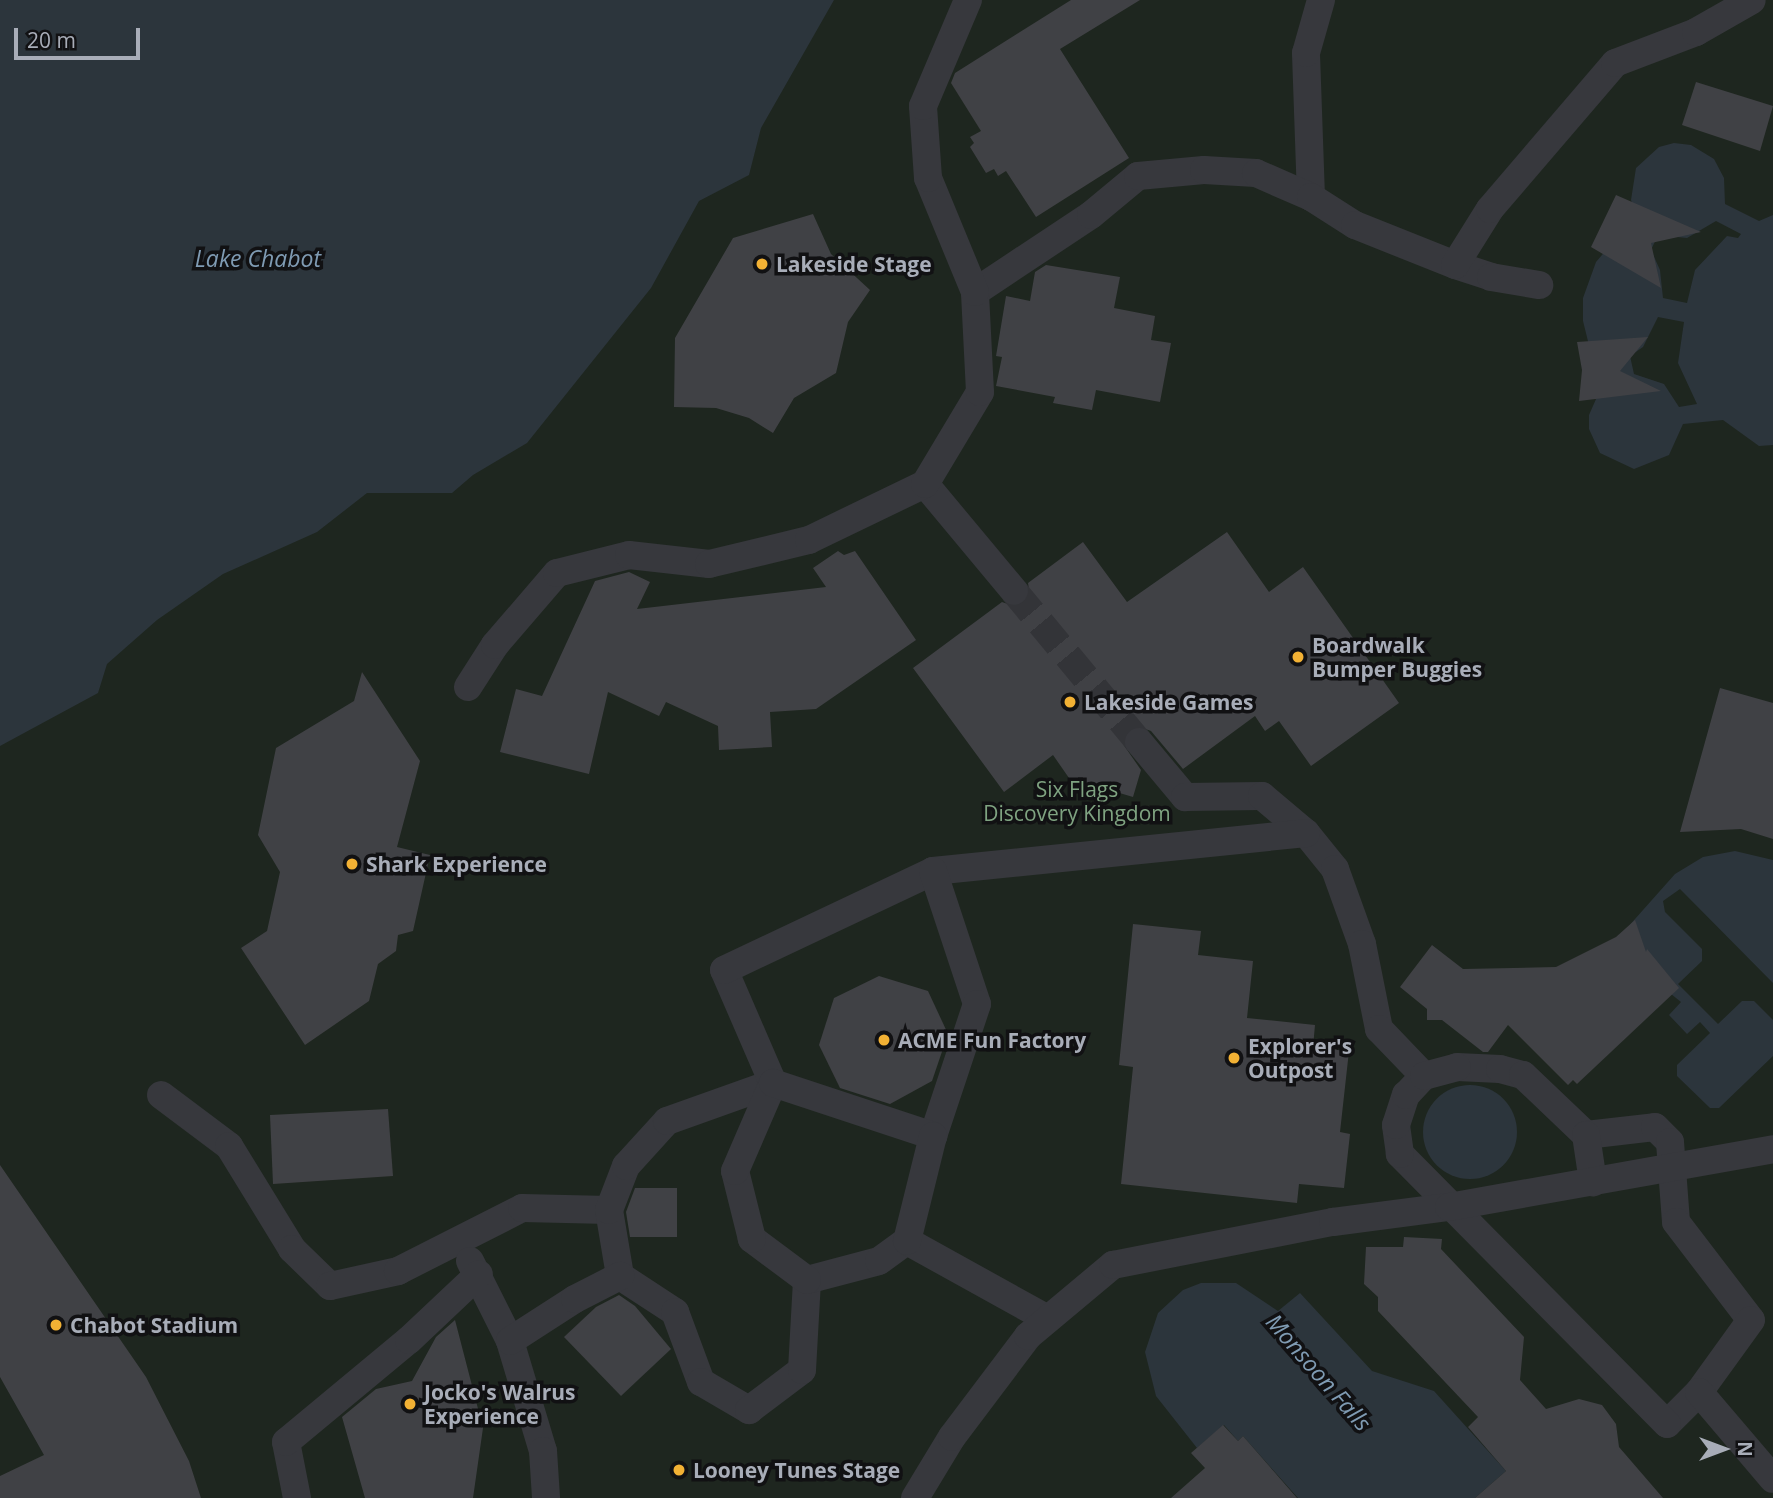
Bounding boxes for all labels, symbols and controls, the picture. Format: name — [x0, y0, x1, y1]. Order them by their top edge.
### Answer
scale bar — [18, 14, 144, 58]
text: 20 m — [27, 26, 76, 54]
water label: Lake Chabot — [195, 244, 321, 272]
place label: Lakeside Stage — [776, 251, 932, 277]
marker: Lakeside Stage — [754, 256, 770, 272]
place label: Boardwalk Bumper Buggies — [1312, 632, 1482, 682]
marker: Boardwalk Bumper Buggies — [1290, 649, 1306, 665]
place label: Lakeside Games — [1084, 689, 1253, 715]
marker: Lakeside Games — [1062, 694, 1078, 710]
park label: Six Flags Discovery Kingdom — [983, 776, 1171, 826]
place label: Shark Experience — [366, 851, 547, 877]
marker: Shark Experience — [344, 856, 360, 872]
place label: ACME Fun Factory — [898, 1027, 1086, 1053]
marker: ACME Fun Factory — [876, 1032, 892, 1048]
place label: Explorer's Outpost — [1248, 1033, 1352, 1083]
marker: Explorer's Outpost — [1226, 1050, 1242, 1066]
water label: Monsoon Falls — [1261, 1308, 1377, 1436]
place label: Chabot Stadium — [70, 1312, 238, 1338]
marker: Chabot Stadium — [48, 1317, 64, 1333]
place label: Jocko's Walrus Experience — [424, 1379, 575, 1429]
marker: Jocko's Walrus Experience — [402, 1396, 418, 1412]
north arrow — [1689, 1414, 1759, 1484]
text: N — [1732, 1441, 1758, 1457]
place label: Looney Tunes Stage — [693, 1457, 900, 1483]
marker: Looney Tunes Stage — [671, 1462, 687, 1478]

